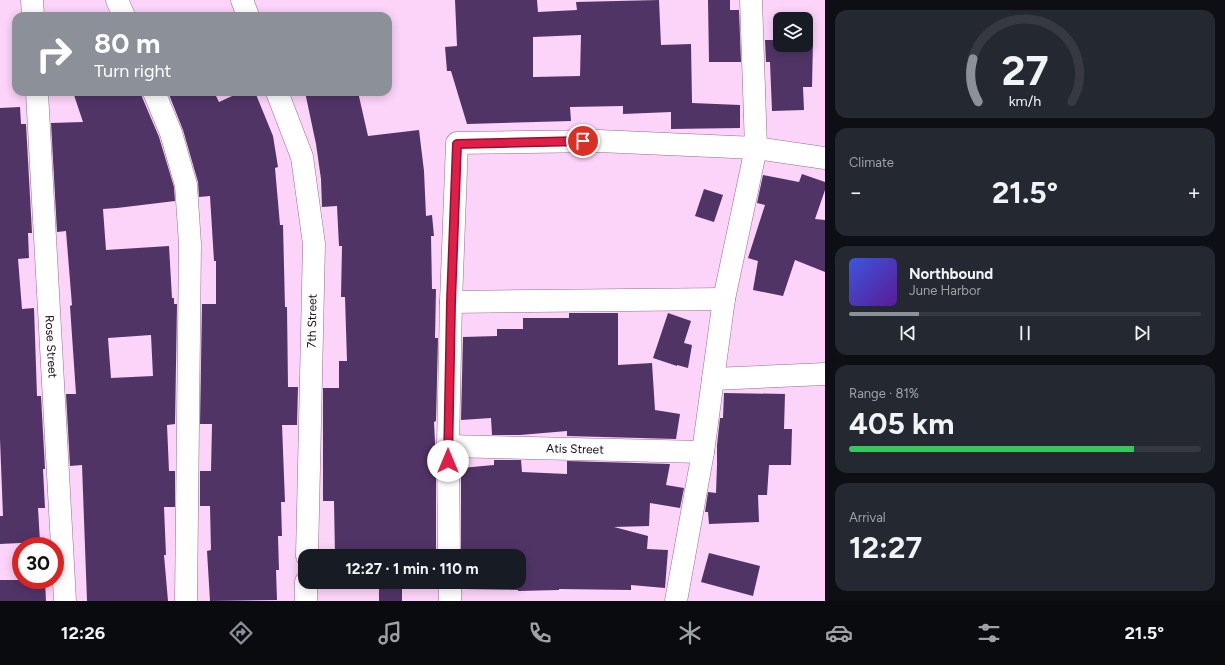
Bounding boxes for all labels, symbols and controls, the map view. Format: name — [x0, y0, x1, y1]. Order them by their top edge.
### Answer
map controls — [773, 12, 813, 52]
button: layers — [773, 12, 813, 52]
text: 80 m — [94, 26, 160, 60]
icon: right — [28, 28, 80, 80]
text: 27 — [1001, 45, 1049, 95]
text: Turn right — [94, 60, 171, 82]
text: km/h — [1009, 92, 1041, 110]
pin — [566, 124, 600, 158]
icon: arrive — [572, 130, 594, 152]
text: Climate — [849, 155, 894, 170]
text: 21.5° — [992, 174, 1058, 211]
text: − — [849, 179, 863, 206]
text: + — [1187, 179, 1201, 206]
text: Northbound — [909, 265, 993, 283]
text: June Harbor — [909, 283, 981, 298]
street label: 7th Street — [305, 293, 319, 348]
street label: Rose Street — [42, 315, 60, 379]
icon: previous — [897, 322, 919, 344]
icon: pause — [1014, 322, 1036, 344]
icon: next — [1131, 322, 1153, 344]
text: Range · 81% — [849, 386, 919, 401]
text: 405 km — [849, 405, 954, 442]
position arrow — [427, 440, 469, 482]
street label: Atis Street — [546, 441, 604, 457]
text: Arrival — [849, 510, 886, 525]
text: 12:27 — [849, 529, 922, 566]
speed limit sign: 30 — [12, 537, 64, 589]
text: 12:27 · 1 min · 110 m — [345, 560, 479, 578]
icon: directions — [227, 619, 255, 647]
icon: music — [376, 619, 404, 647]
icon: phone — [526, 619, 554, 647]
icon: climate — [676, 619, 704, 647]
icon: car — [825, 619, 853, 647]
icon: filters — [975, 619, 1003, 647]
text: 12:26 — [61, 622, 105, 644]
text: 21.5° — [1124, 622, 1164, 644]

